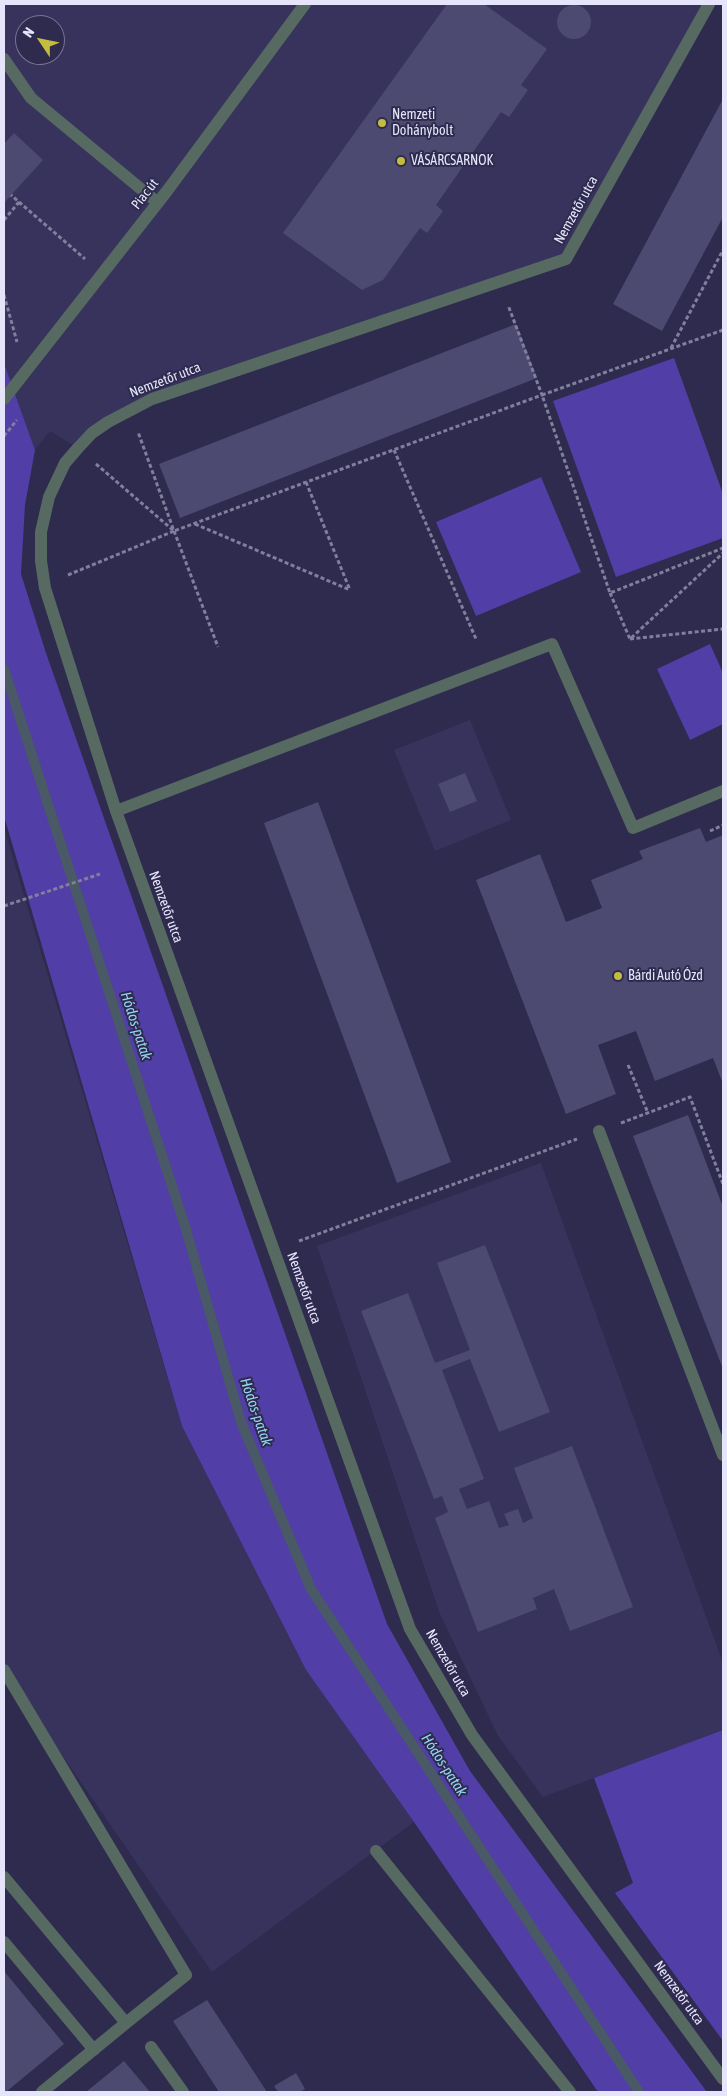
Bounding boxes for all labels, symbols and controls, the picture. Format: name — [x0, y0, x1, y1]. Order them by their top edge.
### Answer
north arrow — [15, 15, 65, 65]
text: N — [19, 24, 37, 40]
place label: Nemzeti Dohánybolt — [392, 107, 453, 140]
marker: Nemzeti Dohánybolt — [376, 117, 388, 129]
place label: VÁSÁRCSARNOK — [411, 153, 493, 169]
marker: VÁSÁRCSARNOK — [395, 155, 407, 167]
street label: Nemzetőr utca — [551, 173, 601, 247]
street label: Piac út — [128, 175, 162, 213]
street label: Nemzetőr utca — [127, 359, 203, 401]
street label: Nemzetőr utca — [145, 869, 187, 945]
place label: Bárdi Autó Ózd — [628, 968, 703, 984]
marker: Bárdi Autó Ózd — [612, 970, 624, 982]
water label: Hódos-patak — [117, 990, 155, 1062]
street label: Nemzetőr utca — [283, 1250, 325, 1326]
water label: Hódos-patak — [236, 1376, 276, 1448]
street label: Nemzetőr utca — [422, 1626, 474, 1700]
water label: Hódos-patak — [417, 1730, 471, 1800]
street label: Nemzetőr utca — [650, 1958, 708, 2028]

